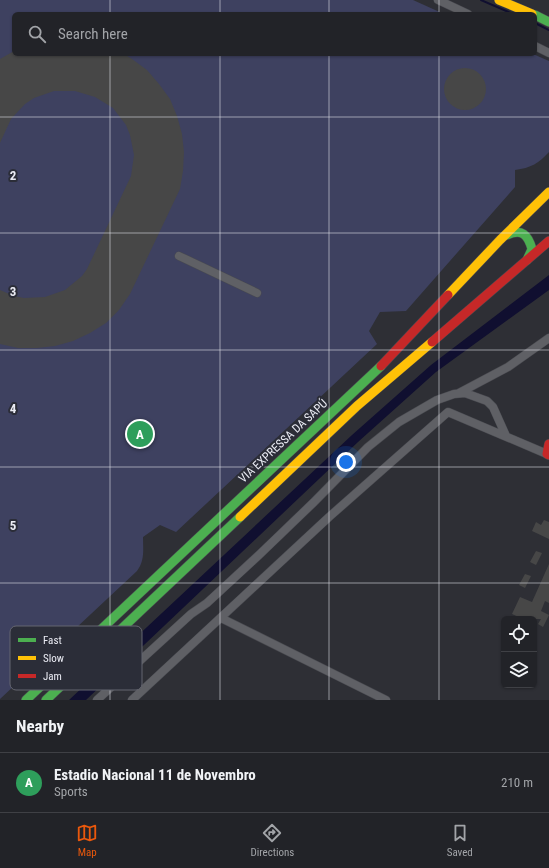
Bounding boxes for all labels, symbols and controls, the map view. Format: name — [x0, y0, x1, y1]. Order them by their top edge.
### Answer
search box — [12, 12, 537, 56]
icon: search — [26, 23, 48, 45]
text: Search here — [58, 25, 128, 43]
text: 2 — [10, 168, 17, 183]
text: 3 — [10, 284, 16, 299]
street label: VIA EXPRESSA DA SAPÚ — [235, 395, 330, 486]
text: 4 — [10, 401, 17, 416]
pin: A — [127, 419, 153, 449]
your location — [336, 452, 356, 472]
text: 5 — [10, 518, 17, 533]
map controls — [501, 616, 537, 688]
button: locate — [501, 616, 537, 652]
legend — [10, 626, 142, 690]
text: Fast — [43, 634, 62, 647]
text: Slow — [43, 652, 64, 665]
button: layers — [501, 652, 537, 688]
text: Jam — [43, 670, 62, 683]
text: Nearby — [16, 716, 64, 736]
text: Estadio Nacional 11 de Novembro — [54, 766, 256, 784]
text: A — [25, 775, 33, 790]
text: 210 m — [501, 775, 533, 790]
text: Sports — [54, 784, 88, 799]
tab: Map — [76, 822, 98, 859]
tab: Directions — [250, 822, 294, 859]
tab: Saved — [447, 822, 473, 859]

